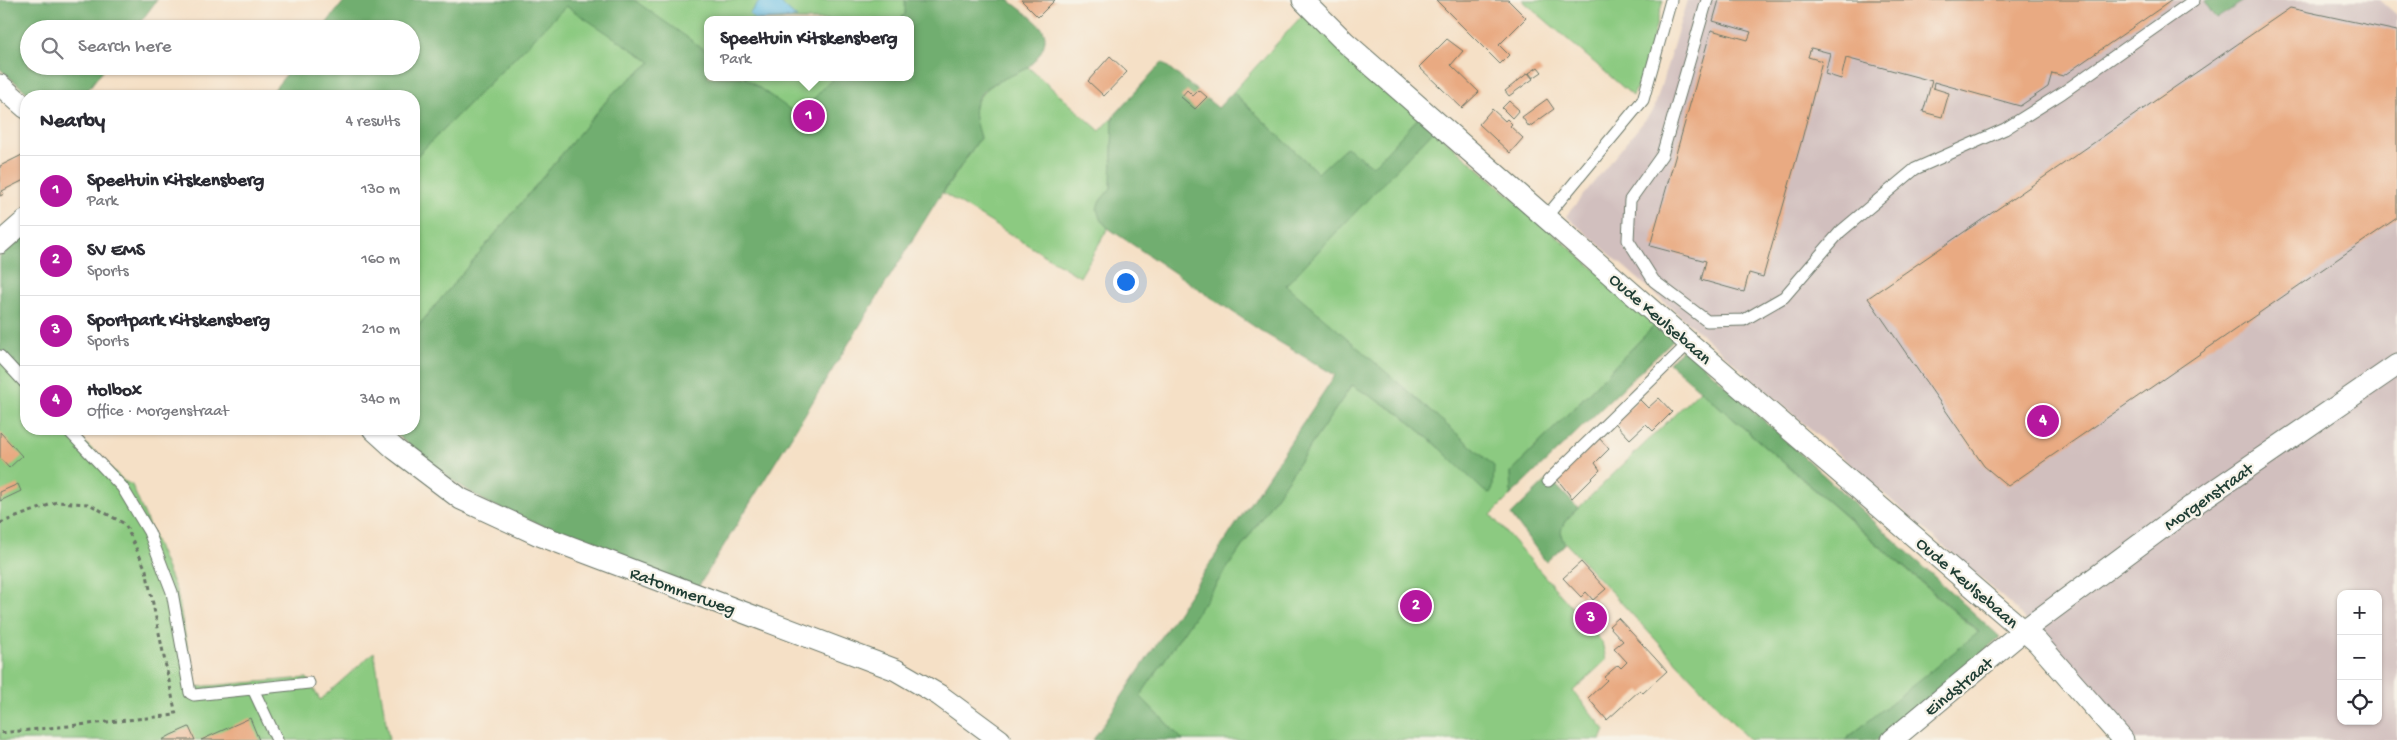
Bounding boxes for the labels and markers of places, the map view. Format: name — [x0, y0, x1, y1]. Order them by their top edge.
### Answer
pin: 1 — [793, 97, 825, 135]
pin: 4 — [2027, 402, 2059, 440]
pin: 2 — [1400, 587, 1432, 625]
pin: 3 — [1575, 599, 1607, 637]

